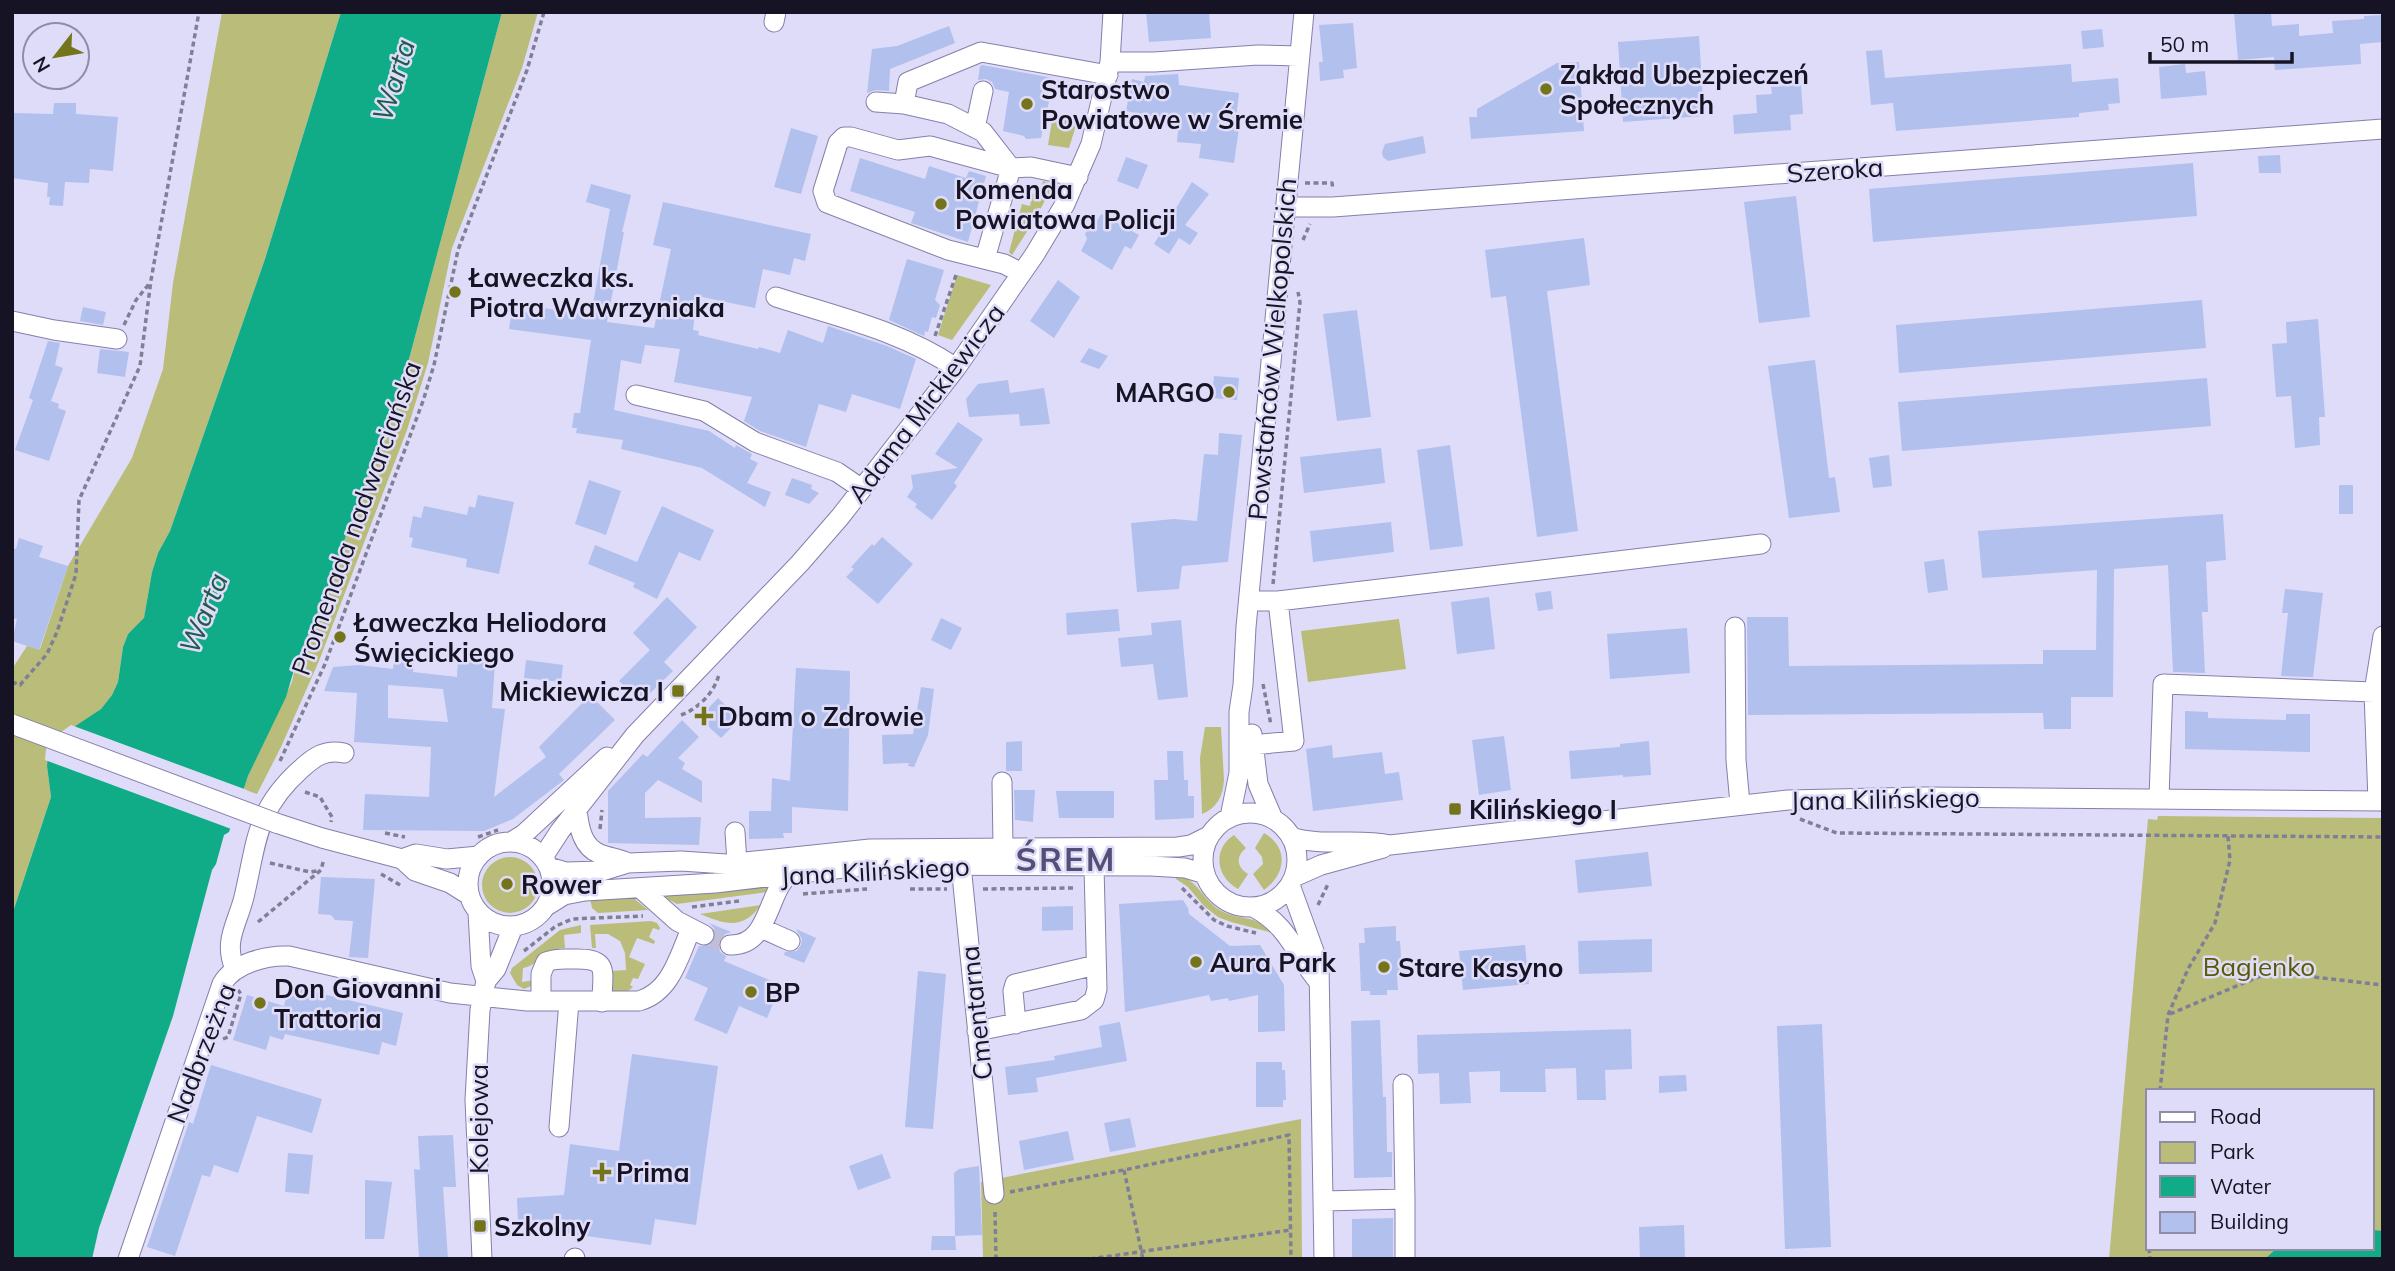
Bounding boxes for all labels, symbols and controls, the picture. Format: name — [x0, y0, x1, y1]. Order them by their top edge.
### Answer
north arrow — [21, 21, 91, 91]
scale bar — [2150, 21, 2292, 65]
text: 50 m — [2160, 31, 2209, 57]
water label: Warta — [364, 35, 422, 125]
text: N — [27, 52, 55, 77]
place label: Zakład Ubezpieczeń Społecznych — [1560, 58, 1809, 121]
place label: Starostwo Powiatowe w Śremie — [1041, 73, 1303, 136]
marker: Zakład Ubezpieczeń Społecznych — [1538, 81, 1554, 97]
marker: Starostwo Powiatowe w Śremie — [1019, 96, 1035, 112]
street label: Szeroka — [1786, 150, 1884, 190]
place label: Komenda Powiatowa Policji — [955, 173, 1176, 236]
street label: Powstańców Wielkopolskich — [1241, 177, 1303, 521]
marker: Komenda Powiatowa Policji — [933, 196, 949, 212]
place label: Ławeczka ks. Piotra Wawrzyniaka — [468, 261, 725, 324]
marker: Ławeczka ks. Piotra Wawrzyniaka — [447, 284, 463, 300]
street label: Adama Mickiewicza — [840, 297, 1012, 509]
street label: Promenada nadwarciańska — [284, 356, 428, 680]
place label: MARGO — [1115, 376, 1215, 409]
marker: MARGO — [1221, 384, 1237, 400]
water label: Warta — [171, 568, 235, 658]
place label: Ławeczka Heliodora Święcickiego — [353, 606, 607, 669]
marker: Ławeczka Heliodora Święcickiego — [332, 629, 348, 645]
place label: Mickiewicza I — [499, 675, 664, 708]
marker: Mickiewicza I — [670, 683, 686, 699]
place label: Dbam o Zdrowie — [718, 700, 924, 733]
marker: Dbam o Zdrowie — [696, 708, 712, 724]
street label: Jana Kilińskiego — [1790, 781, 1980, 817]
place label: Kilińskiego I — [1469, 793, 1617, 826]
marker: Kilińskiego I — [1447, 801, 1463, 817]
district label: ŚREM — [1016, 838, 1116, 879]
street label: Jana Kilińskiego — [780, 850, 970, 892]
place label: Rower — [521, 868, 602, 901]
marker: Rower — [499, 876, 515, 892]
street label: Cmentarna — [953, 944, 999, 1082]
place label: Aura Park — [1210, 946, 1336, 979]
park label: Bagienko — [2203, 950, 2315, 983]
place label: Stare Kasyno — [1398, 951, 1563, 984]
marker: Aura Park — [1188, 954, 1204, 970]
marker: Stare Kasyno — [1376, 959, 1392, 975]
place label: Don Giovanni Trattoria — [274, 972, 441, 1035]
place label: BP — [765, 976, 800, 1009]
street label: Nadbrzeżna — [159, 978, 243, 1128]
marker: BP — [743, 984, 759, 1000]
marker: Don Giovanni Trattoria — [252, 995, 268, 1011]
street label: Kolejowa — [462, 1064, 495, 1174]
legend — [2146, 1089, 2374, 1250]
text: Road — [2210, 1103, 2261, 1129]
text: Park — [2210, 1138, 2254, 1164]
place label: Prima — [616, 1156, 690, 1189]
marker: Prima — [594, 1164, 610, 1180]
text: Water — [2210, 1173, 2271, 1199]
text: Building — [2210, 1208, 2289, 1234]
place label: Szkolny — [494, 1210, 591, 1243]
marker: Szkolny — [472, 1218, 488, 1234]

